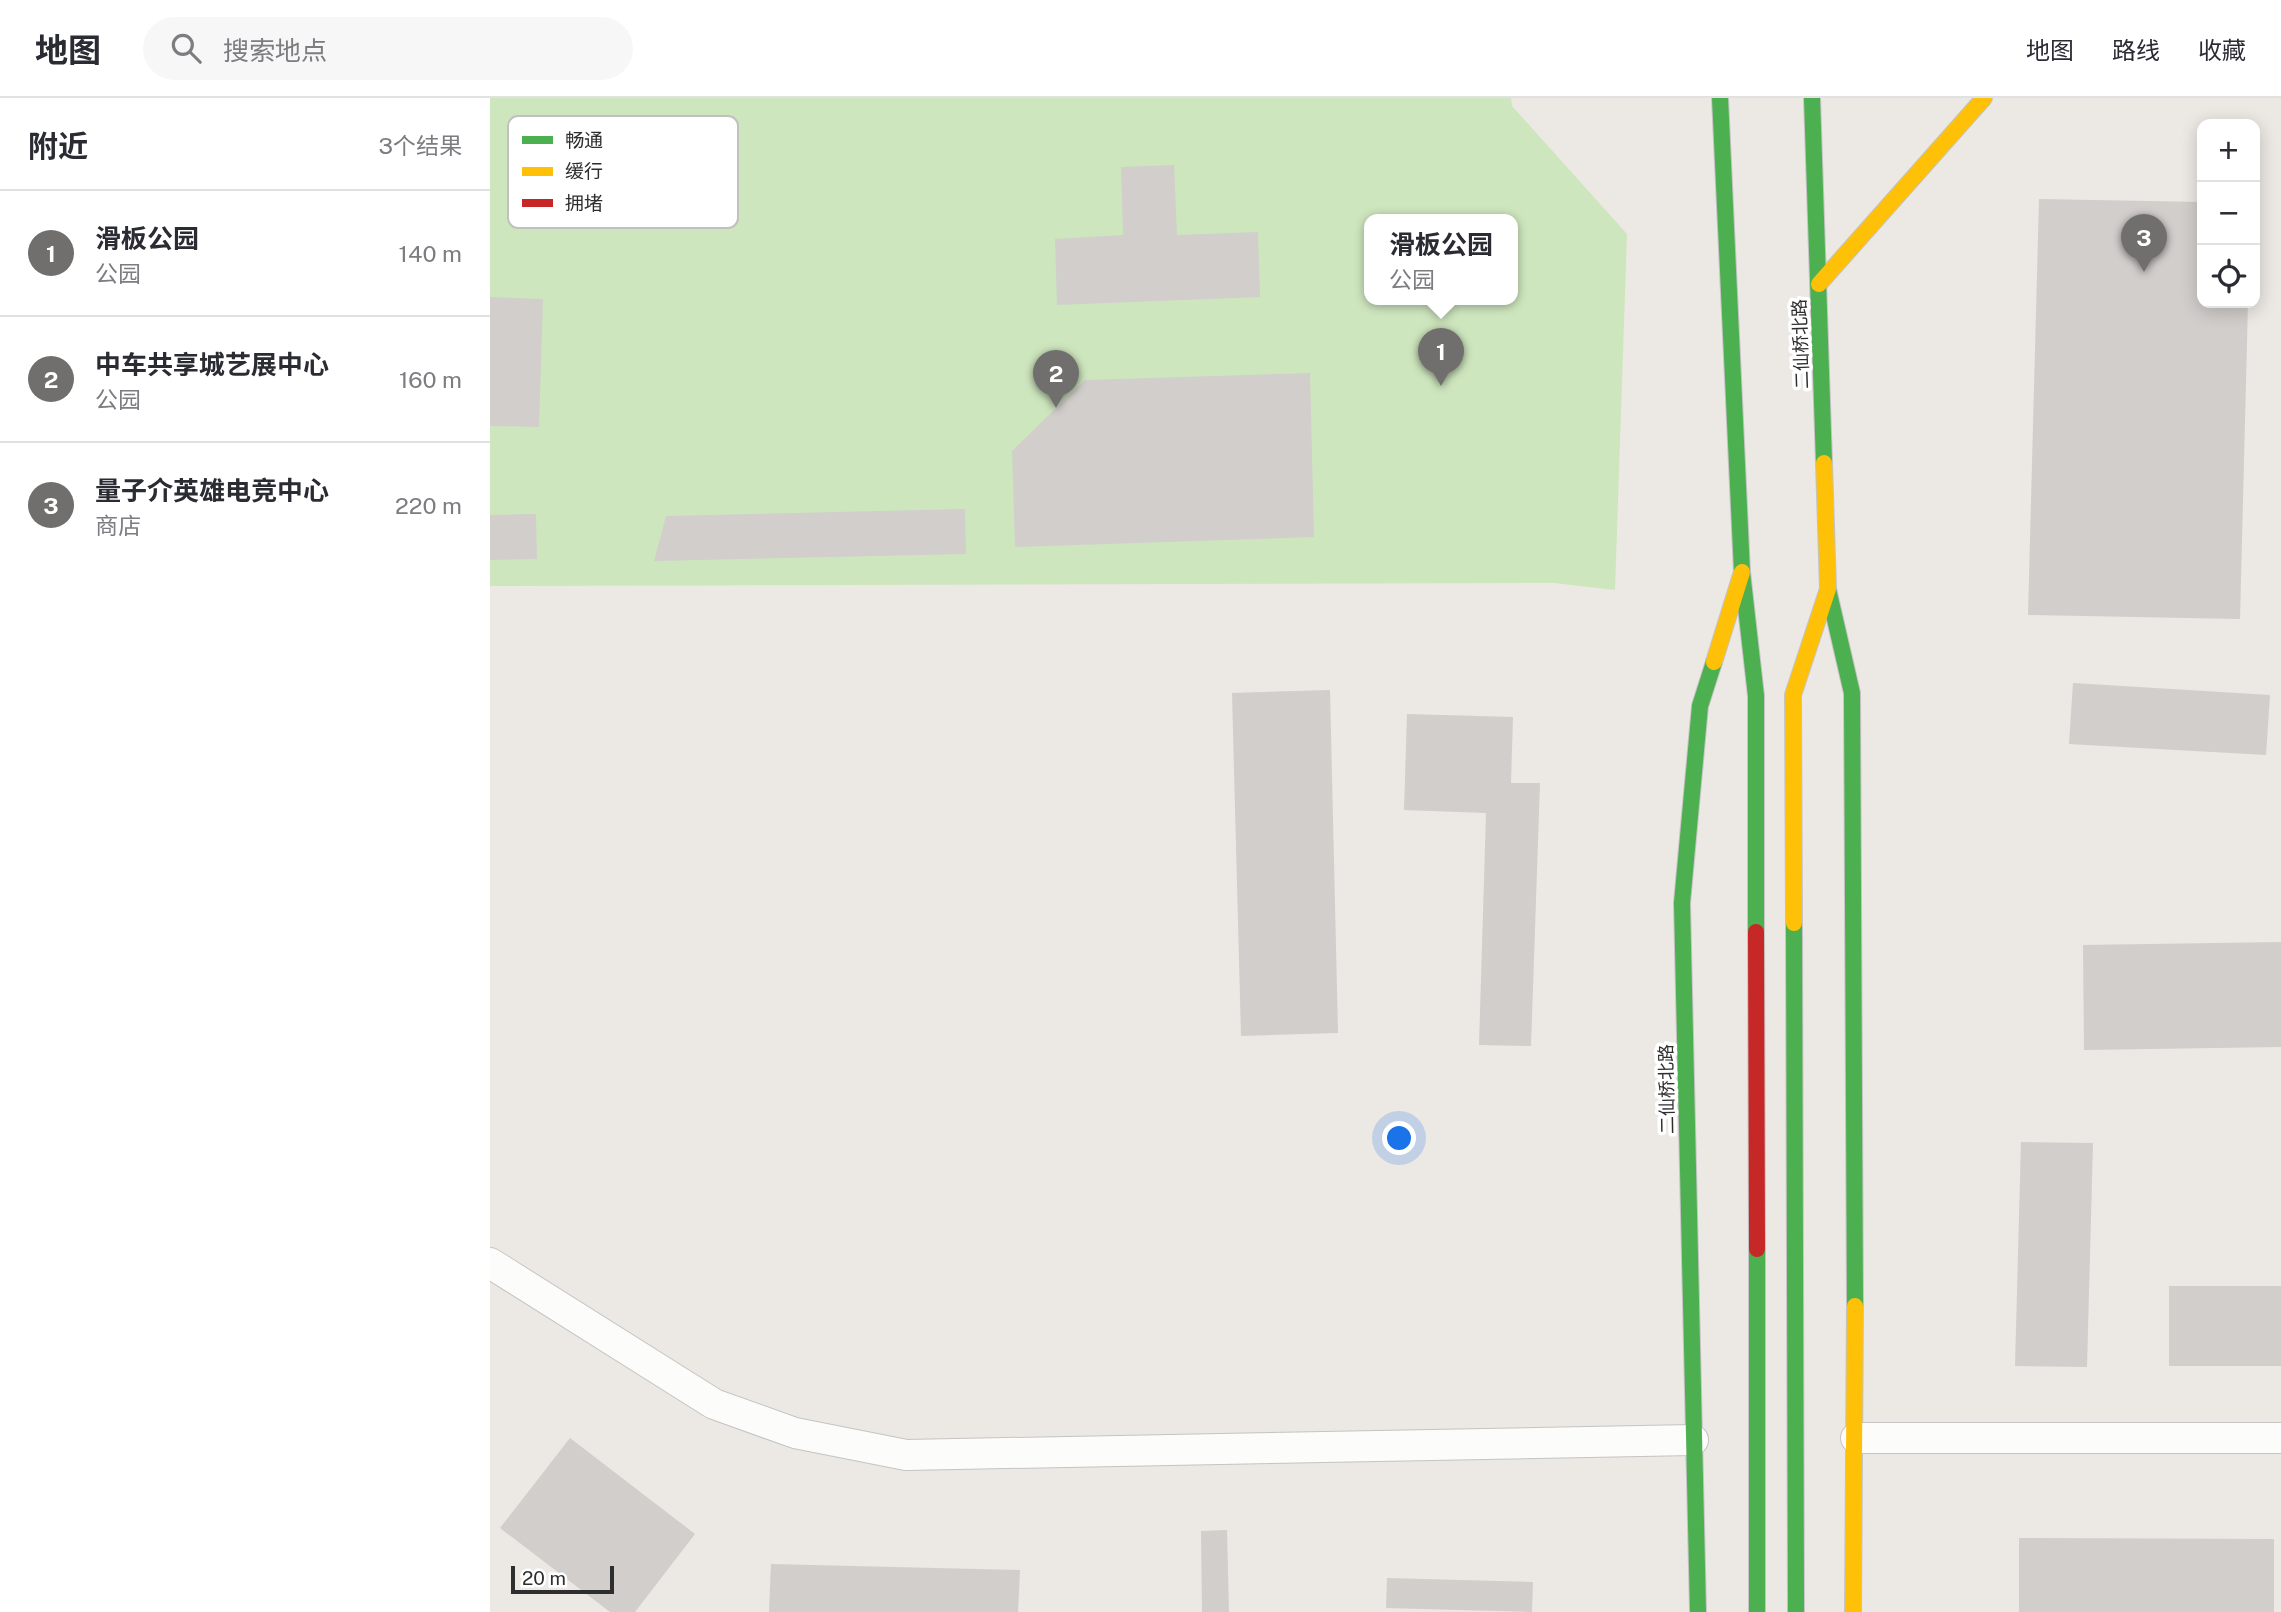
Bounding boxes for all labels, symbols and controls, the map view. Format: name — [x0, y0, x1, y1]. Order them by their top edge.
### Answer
search box — [143, 17, 633, 80]
icon: search — [167, 29, 205, 67]
text: 地图 — [35, 31, 101, 69]
text: 搜索地点 — [223, 35, 327, 66]
text: 地图 — [2026, 36, 2074, 64]
text: 路线 — [2112, 36, 2160, 64]
text: 收藏 — [2198, 36, 2246, 64]
legend — [508, 116, 738, 228]
map controls — [2197, 119, 2260, 308]
button: + — [2197, 119, 2260, 182]
text: 附近 — [28, 128, 88, 164]
text: 畅通 — [565, 129, 603, 151]
text: 3个结果 — [379, 132, 462, 159]
text: 缓行 — [565, 160, 603, 182]
button: − — [2197, 182, 2260, 245]
text: 拥堵 — [565, 192, 603, 214]
popup — [1364, 214, 1518, 305]
pin: 3 — [2121, 214, 2167, 272]
text: 滑板公园 — [95, 223, 199, 254]
text: 滑板公园 — [1389, 229, 1493, 260]
text: 1 — [46, 240, 56, 267]
text: 140 m — [399, 240, 462, 267]
button: locate — [2197, 245, 2260, 308]
text: 公园 — [95, 260, 141, 287]
text: 公园 — [1389, 266, 1435, 293]
street label: 二仙桥北路 — [1788, 299, 1813, 389]
pin: 1 — [1418, 328, 1464, 386]
text: 中车共享城艺展中心 — [95, 349, 329, 380]
pin: 2 — [1033, 350, 1079, 408]
text: 2 — [44, 366, 58, 393]
text: 160 m — [399, 366, 462, 393]
text: 公园 — [95, 386, 141, 413]
text: 量子介英雄电竞中心 — [95, 475, 329, 506]
text: 3 — [43, 492, 59, 519]
text: 220 m — [395, 492, 462, 519]
text: 商店 — [95, 512, 141, 539]
street label: 二仙桥北路 — [1655, 1044, 1678, 1134]
your location — [1382, 1121, 1416, 1155]
scale bar — [511, 1563, 614, 1595]
text: 20 m — [522, 1567, 566, 1589]

